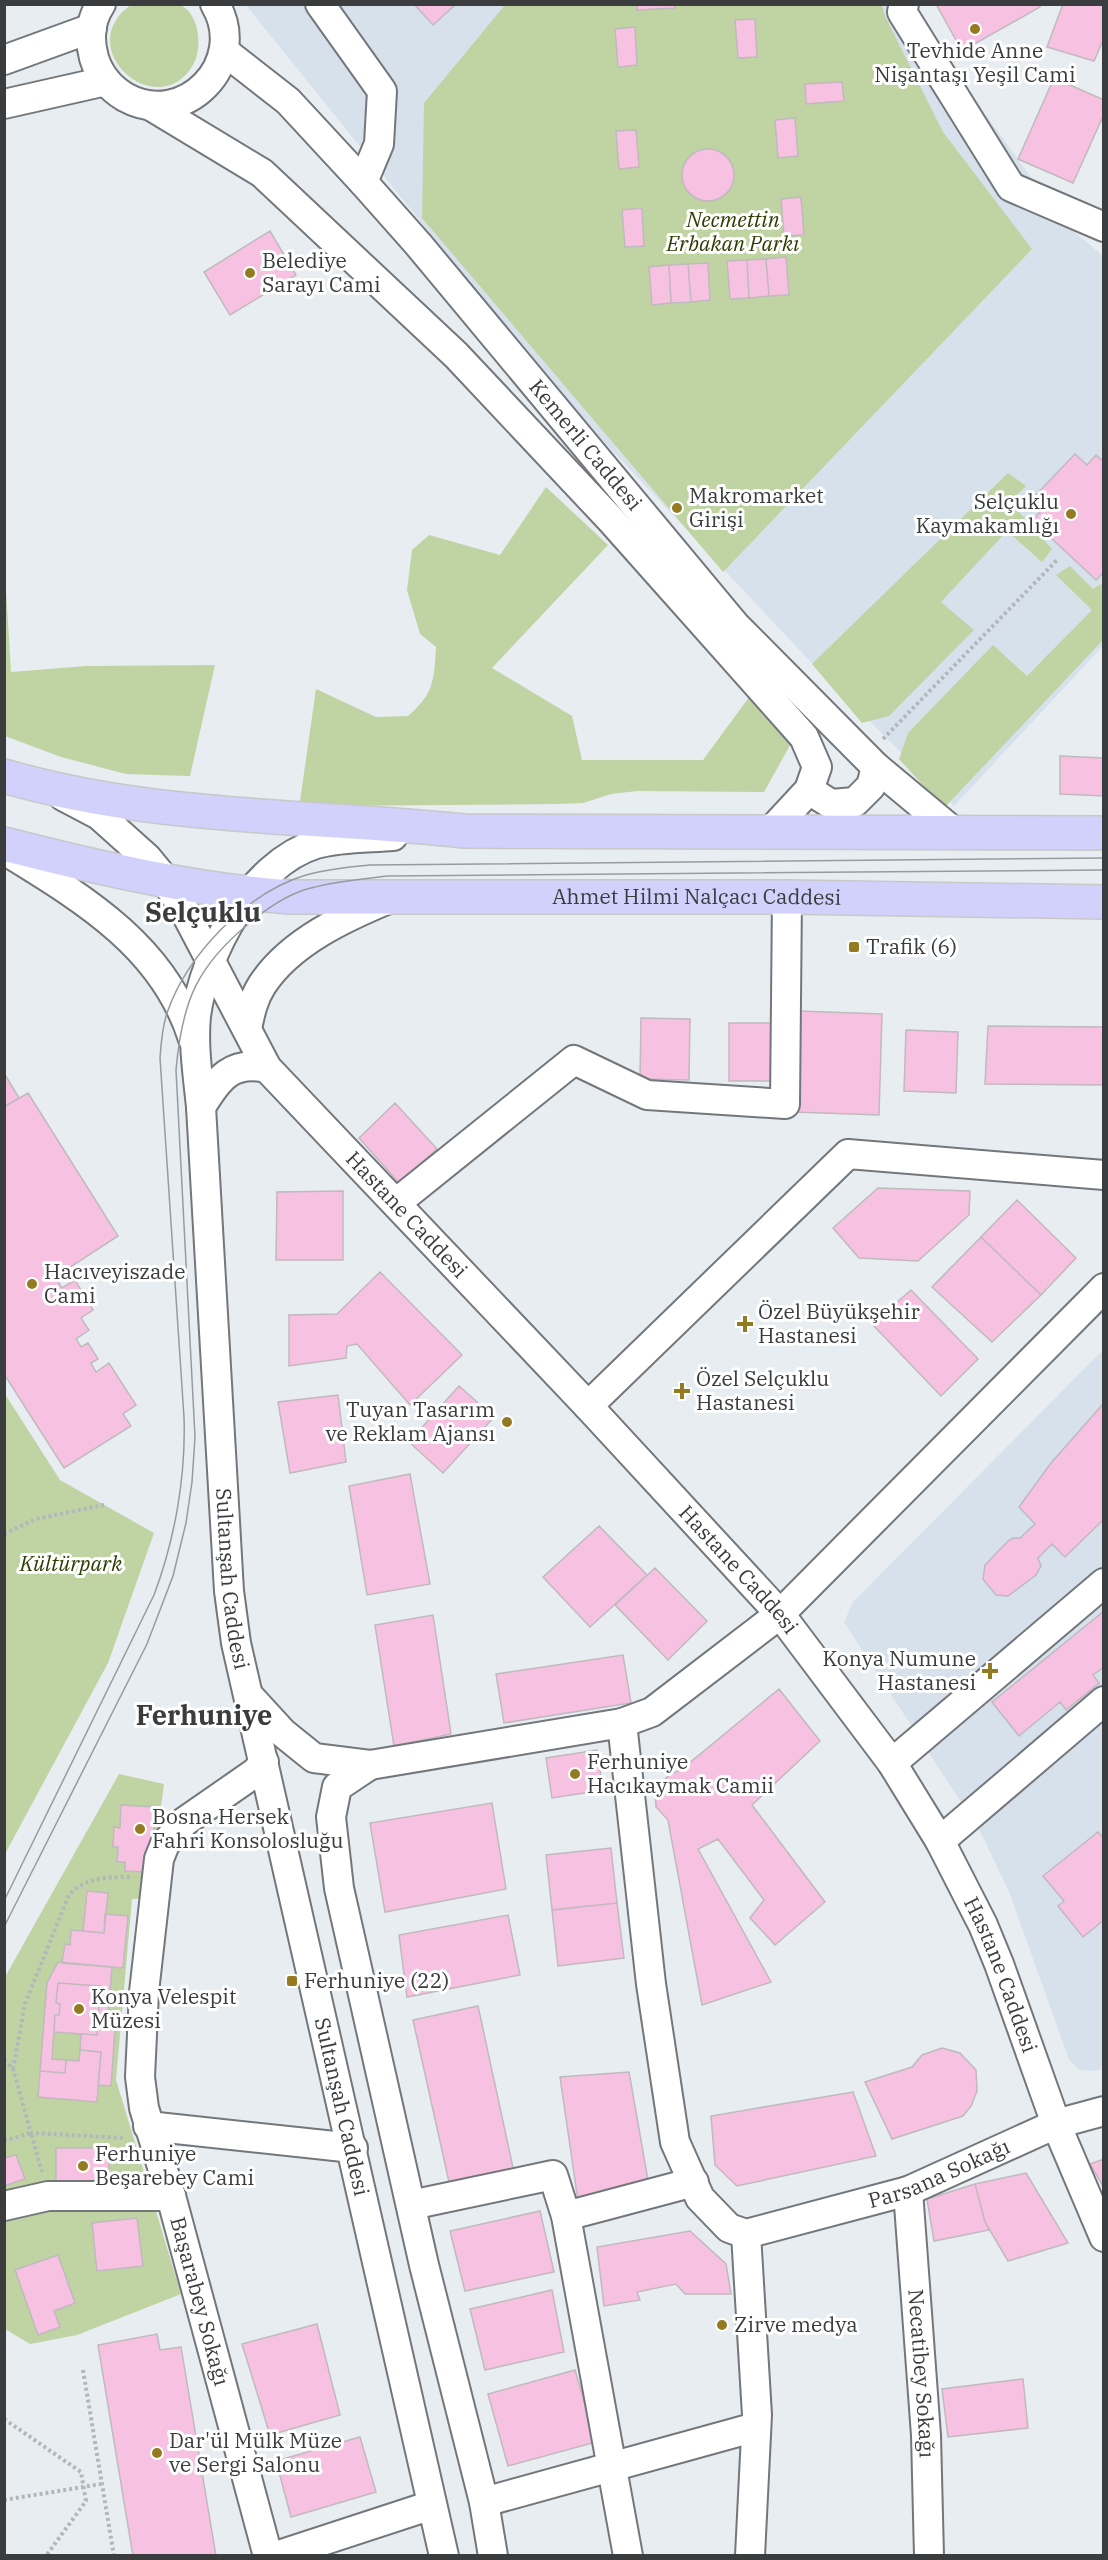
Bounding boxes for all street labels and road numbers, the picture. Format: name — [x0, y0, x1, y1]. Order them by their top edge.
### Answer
street label: Kemerli Caddesi — [523, 373, 649, 516]
street label: Ahmet Hilmi Nalçacı Caddesi — [552, 882, 842, 911]
street label: Hastane Caddesi — [340, 1145, 474, 1284]
street label: Sultanşah Caddesi — [210, 1487, 257, 1672]
street label: Hastane Caddesi — [673, 1498, 805, 1639]
street label: Hastane Caddesi — [958, 1892, 1044, 2056]
street label: Sultanşah Caddesi — [309, 2015, 377, 2198]
street label: Parsana Sokağı — [865, 2132, 1014, 2214]
street label: Başarabey Sokağı — [164, 2213, 236, 2389]
street label: Necatibey Sokağı — [902, 2288, 942, 2458]

